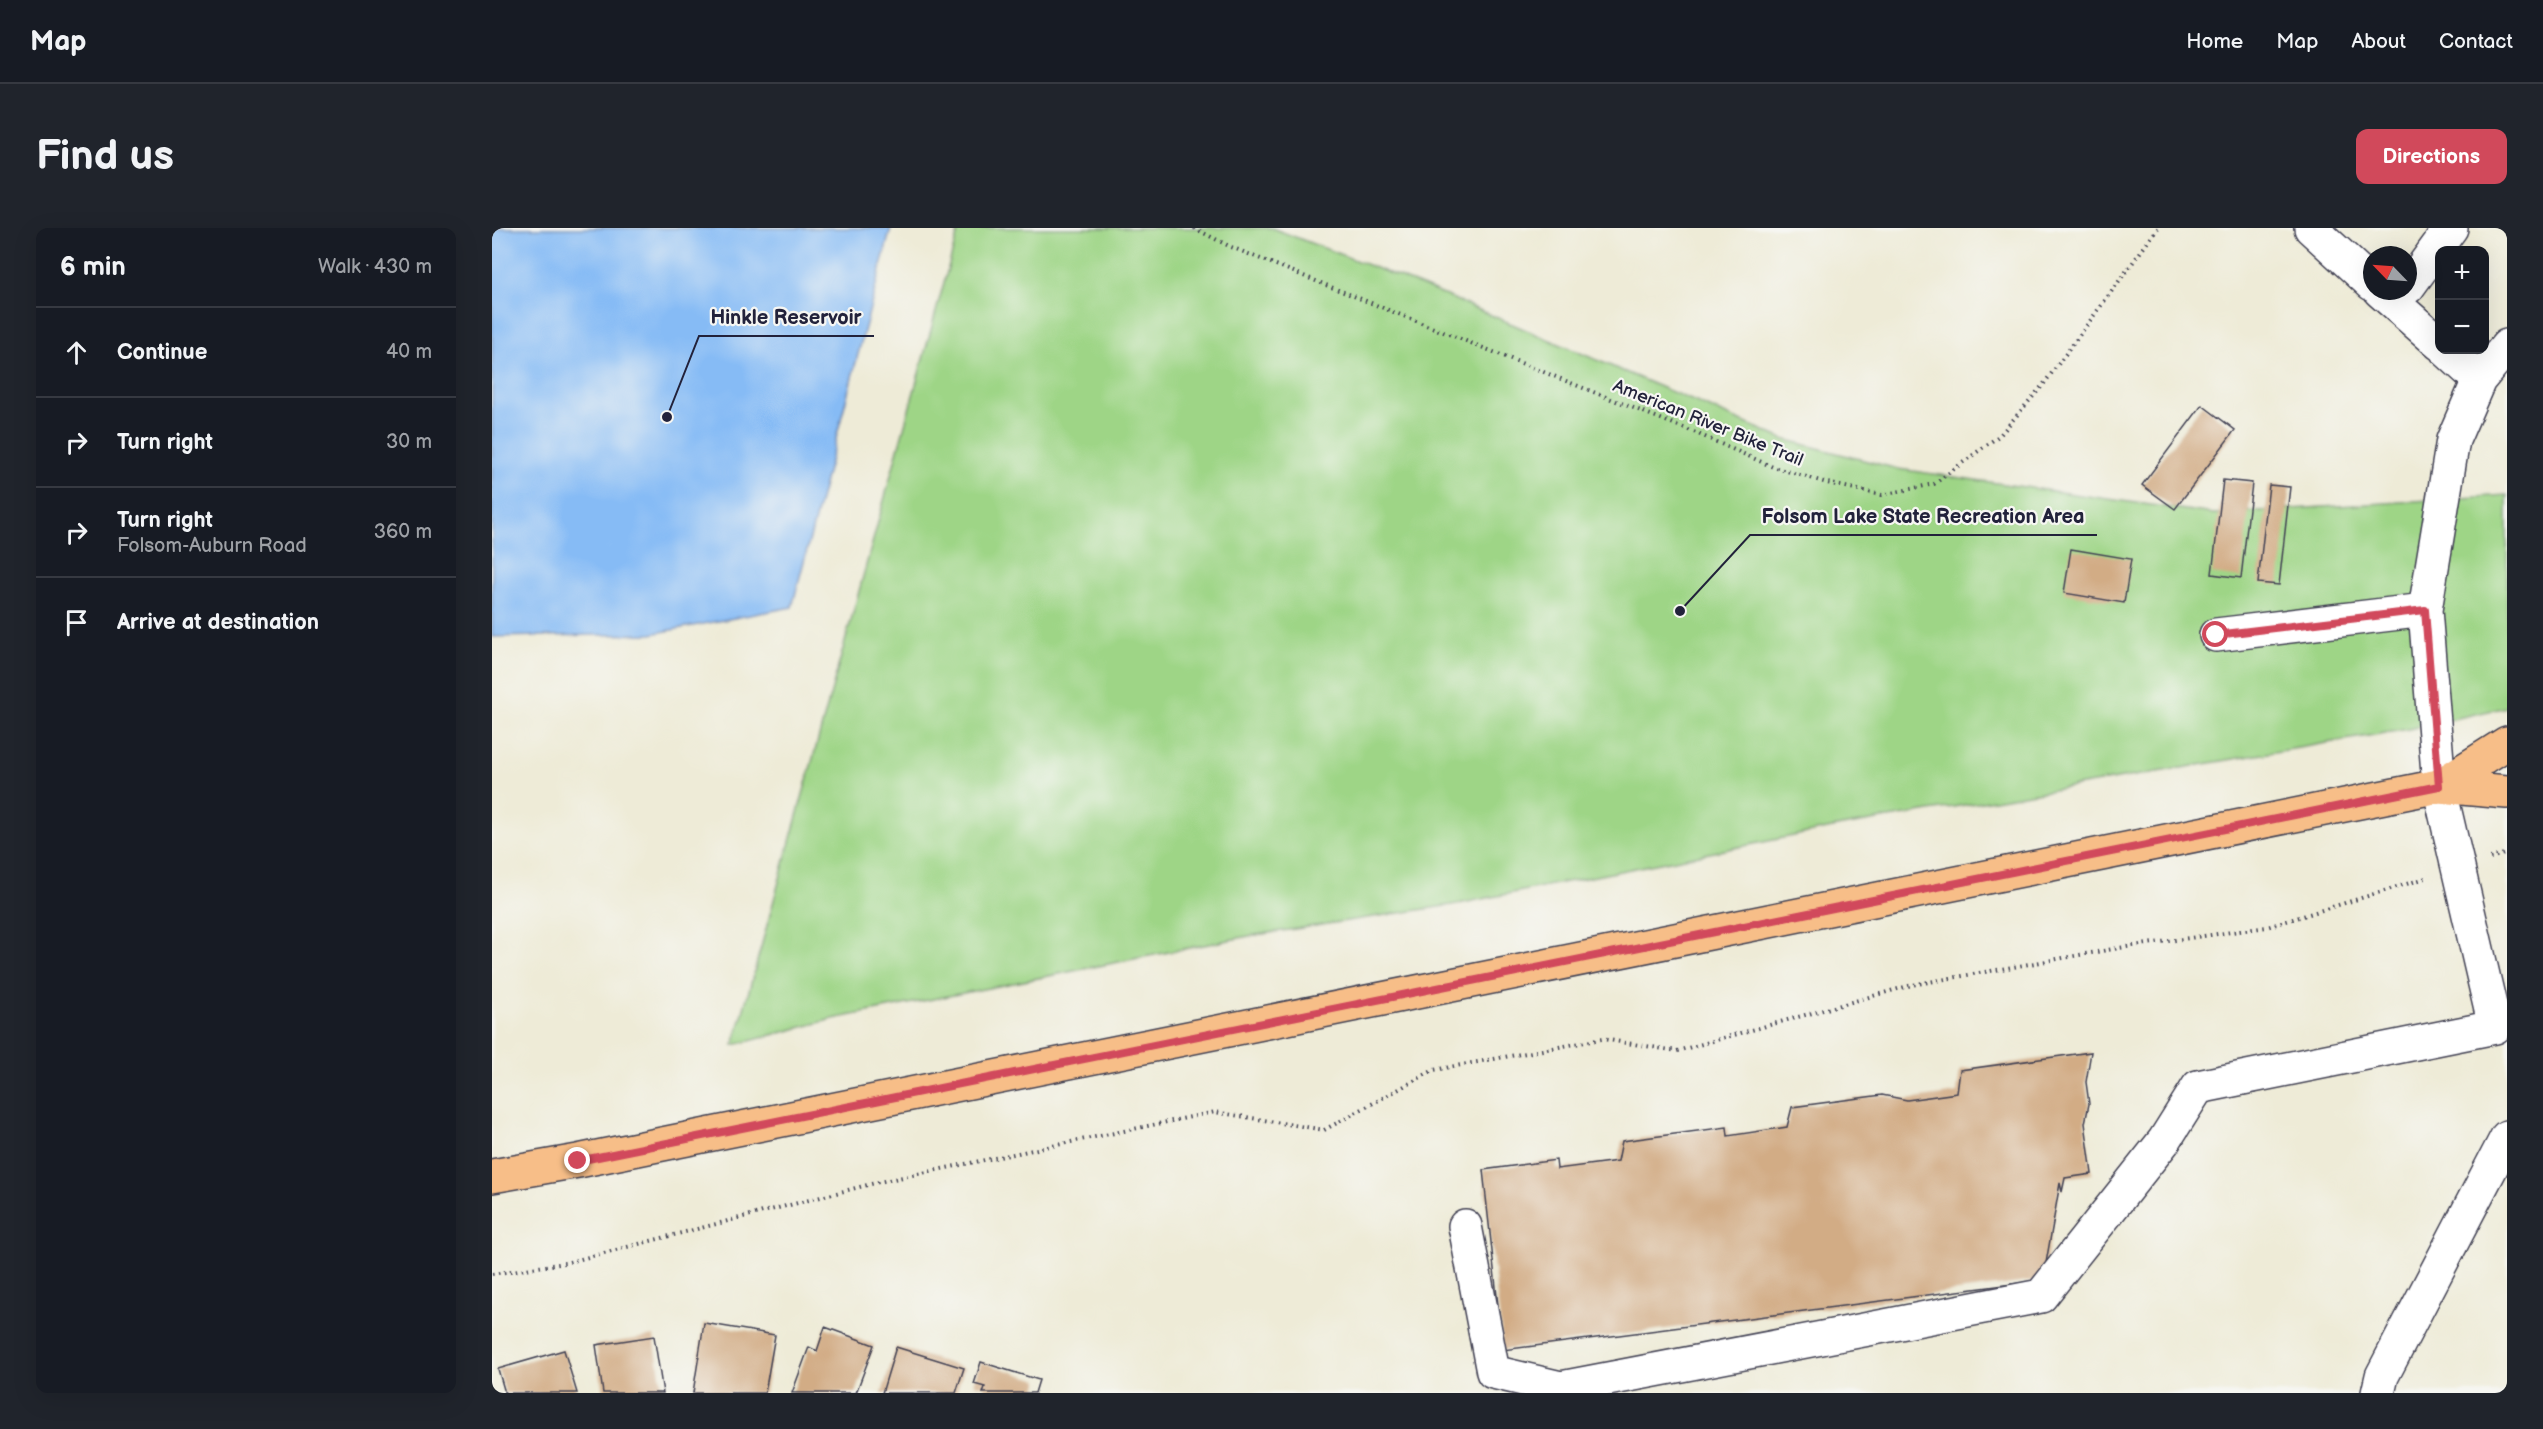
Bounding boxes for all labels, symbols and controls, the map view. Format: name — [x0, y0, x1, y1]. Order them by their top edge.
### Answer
text: Map — [30, 25, 86, 58]
text: Home — [2186, 29, 2243, 54]
text: Map — [2276, 29, 2318, 54]
text: About — [2351, 29, 2406, 54]
text: Contact — [2439, 29, 2513, 54]
button: Directions — [2356, 129, 2507, 184]
text: Find us — [36, 131, 174, 182]
north arrow — [2363, 246, 2417, 300]
map controls — [2435, 246, 2489, 354]
button: + — [2435, 246, 2489, 300]
text: 6 min — [60, 252, 126, 283]
text: Walk · 430 m — [318, 255, 432, 279]
callout: Hinkle Reservoir — [699, 298, 874, 336]
button: − — [2435, 300, 2489, 354]
text: Hinkle Reservoir — [710, 306, 863, 330]
icon: ahead — [60, 336, 93, 369]
text: Continue — [117, 339, 207, 366]
text: 40 m — [386, 340, 432, 364]
street label: American River Bike Trail — [1610, 375, 1806, 471]
icon: right — [60, 426, 93, 459]
text: Turn right — [117, 429, 213, 456]
text: 30 m — [386, 430, 432, 454]
callout: Folsom Lake State Recreation Area — [1750, 497, 2097, 535]
text: Folsom Lake State Recreation Area — [1761, 505, 2085, 529]
text: Turn right — [117, 507, 213, 534]
icon: right — [60, 516, 93, 549]
text: 360 m — [374, 520, 432, 544]
text: Folsom-Auburn Road — [117, 534, 307, 558]
icon: arrive — [60, 606, 93, 639]
text: Arrive at destination — [117, 609, 319, 636]
route start — [2202, 621, 2228, 647]
route end — [564, 1147, 590, 1173]

